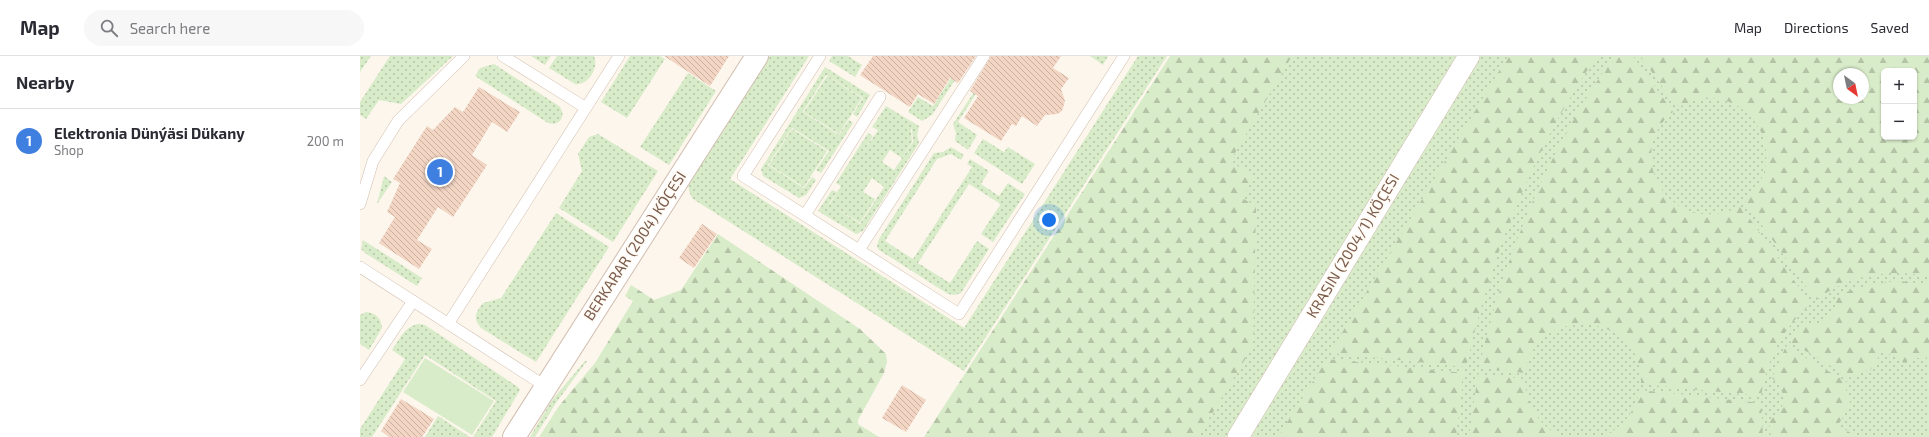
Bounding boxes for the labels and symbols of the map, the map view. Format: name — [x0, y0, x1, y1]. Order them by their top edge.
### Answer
north arrow — [1833, 68, 1869, 104]
pin: 1 — [427, 157, 453, 187]
street label: BERKARAR (2004) KÖÇESI — [579, 168, 690, 324]
street label: KRASIN (2004/1) KÖÇESI — [1302, 170, 1403, 321]
your location — [1039, 210, 1059, 230]

